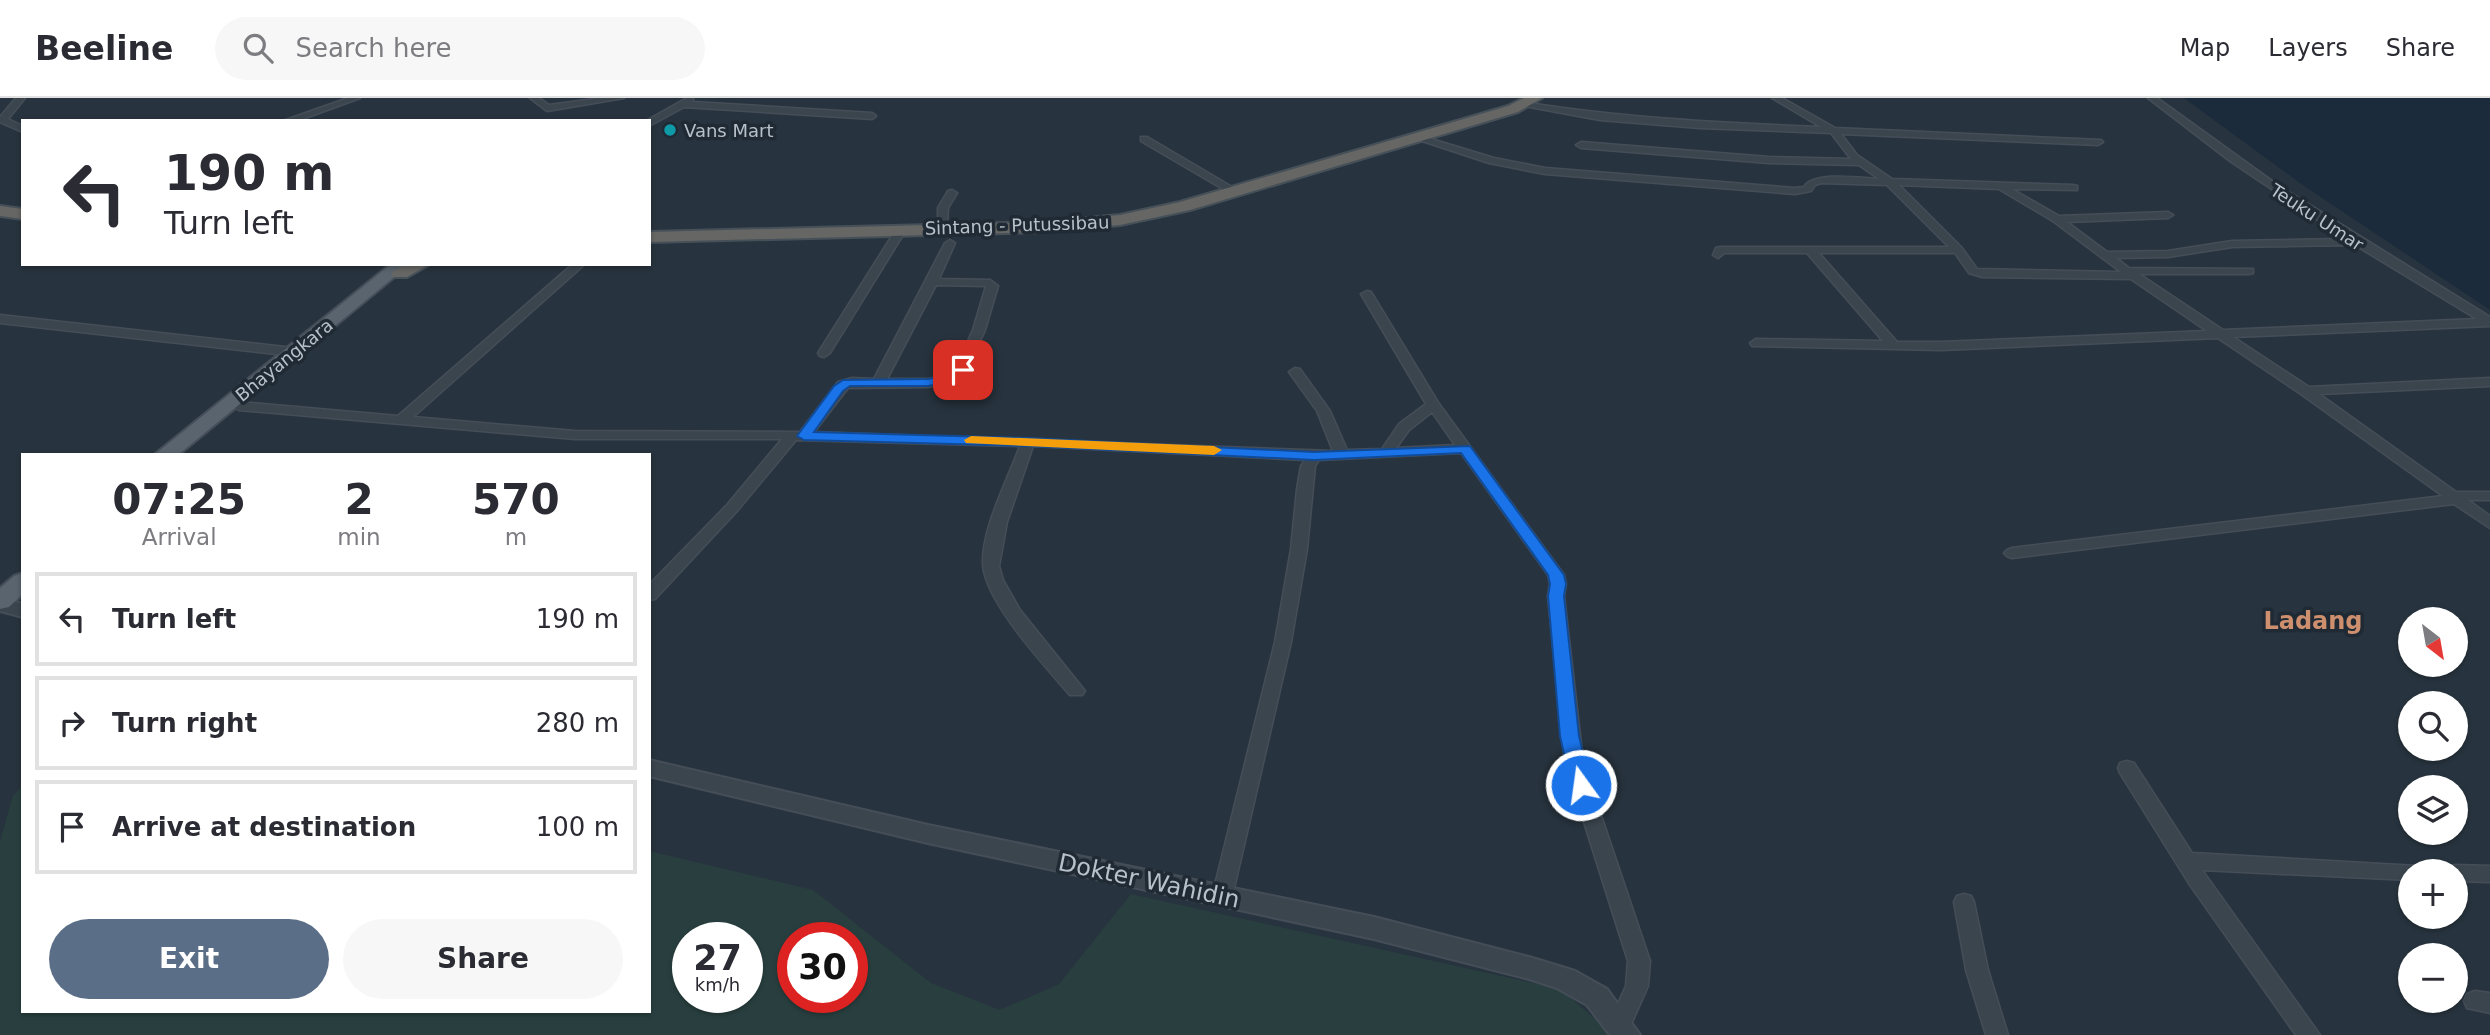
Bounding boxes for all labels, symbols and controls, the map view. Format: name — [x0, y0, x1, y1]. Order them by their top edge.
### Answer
search box — [215, 17, 705, 80]
text: Beeline — [35, 29, 173, 68]
icon: search — [239, 29, 277, 67]
text: Search here — [295, 33, 452, 63]
text: Map — [2180, 34, 2230, 62]
text: Layers — [2268, 34, 2348, 62]
text: Share — [2386, 34, 2455, 62]
place label: Vans Mart — [684, 120, 773, 141]
marker: Vans Mart — [662, 122, 678, 138]
text: 190 m — [164, 145, 334, 202]
icon: left — [49, 147, 140, 238]
street label: Teuku Umar — [2266, 179, 2368, 255]
text: Turn left — [164, 204, 294, 242]
street label: Sintang - Putussibau — [924, 211, 1110, 239]
street label: Bhayangkara — [231, 314, 337, 406]
pin — [933, 340, 993, 400]
icon: arrive — [944, 351, 982, 389]
text: 07:25 — [112, 475, 246, 524]
text: 2 — [344, 475, 374, 524]
text: 570 — [472, 475, 560, 524]
text: Arrival — [142, 524, 217, 550]
text: min — [337, 524, 381, 550]
text: m — [505, 524, 527, 550]
icon: left — [53, 600, 91, 638]
text: Turn left — [112, 604, 236, 634]
text: 190 m — [536, 604, 619, 634]
district label: Ladang — [2263, 607, 2363, 635]
north arrow — [2398, 607, 2468, 677]
map controls — [2398, 607, 2468, 1013]
button: search — [2398, 691, 2468, 761]
icon: right — [53, 704, 91, 742]
text: Turn right — [112, 708, 257, 738]
text: 280 m — [536, 708, 619, 738]
position arrow — [1544, 748, 1618, 822]
button: layers — [2398, 775, 2468, 845]
icon: arrive — [53, 808, 91, 846]
text: Arrive at destination — [112, 812, 416, 842]
text: 100 m — [536, 812, 619, 842]
street label: Dokter Wahidin — [1056, 848, 1242, 914]
button: + — [2398, 859, 2468, 929]
button: Exit — [49, 919, 329, 999]
button: Share — [343, 919, 623, 999]
speed limit sign: 30 — [777, 922, 868, 1013]
text: 27 — [693, 938, 742, 978]
button: − — [2398, 943, 2468, 1013]
text: km/h — [695, 974, 740, 995]

